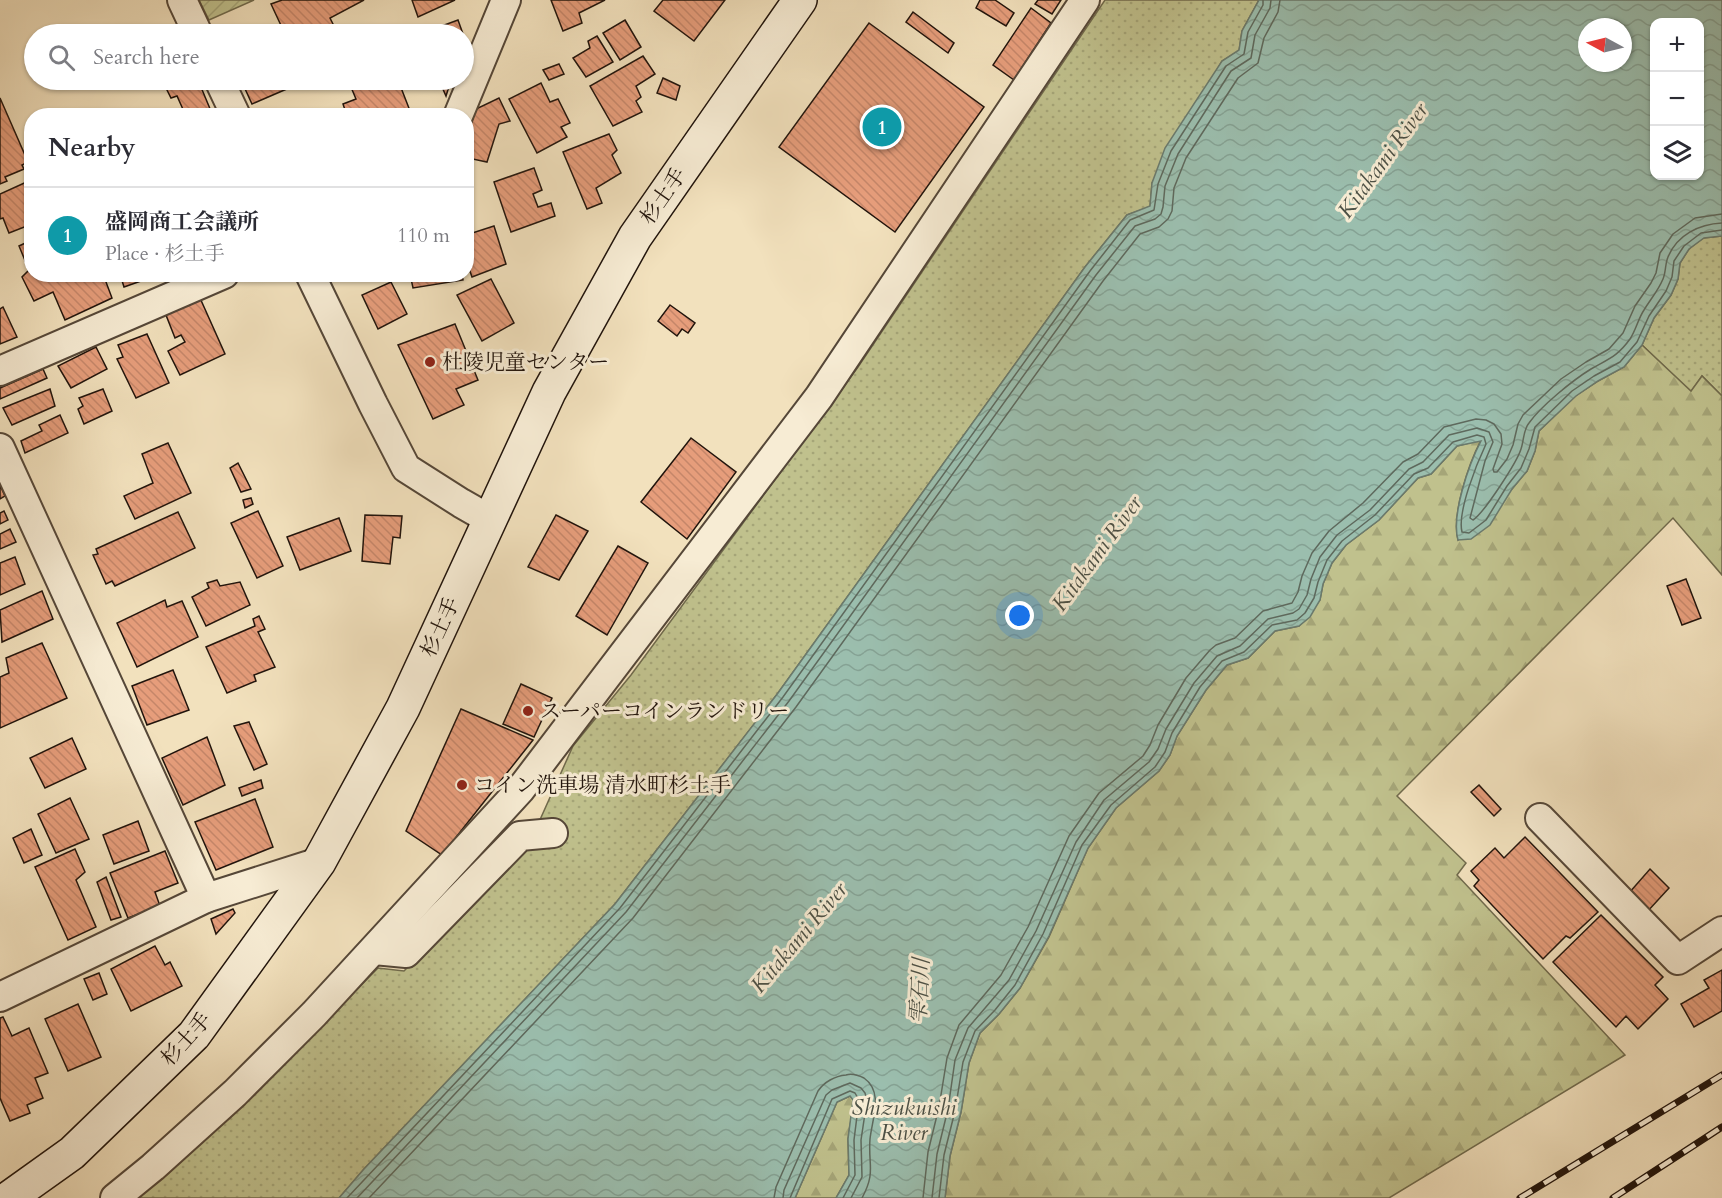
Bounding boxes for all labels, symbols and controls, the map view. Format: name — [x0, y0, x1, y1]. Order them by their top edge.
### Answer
north arrow — [1578, 18, 1632, 72]
map controls — [1650, 18, 1704, 180]
button: + — [1650, 18, 1704, 72]
search box — [24, 24, 474, 90]
icon: search — [45, 41, 78, 74]
text: Search here — [93, 42, 200, 72]
button: − — [1650, 72, 1704, 126]
water label: Kitakami River — [1331, 96, 1435, 224]
pin: 1 — [862, 104, 902, 150]
button: layers — [1650, 126, 1704, 180]
text: Nearby — [48, 130, 136, 165]
street label: 杉土手 — [633, 162, 693, 230]
text: 盛岡商工会議所 — [105, 207, 259, 237]
text: 1 — [62, 222, 73, 249]
text: 110 m — [397, 222, 450, 249]
text: Place · 杉土手 — [105, 240, 225, 267]
place label: 杜陵児童センター — [442, 348, 609, 377]
marker: 杜陵児童センター — [423, 355, 437, 369]
water label: Kitakami River — [1045, 489, 1149, 617]
street label: 杉土手 — [414, 593, 467, 662]
your location — [1005, 601, 1034, 630]
place label: スーパーコインランドリー — [540, 697, 789, 726]
marker: スーパーコインランドリー — [521, 704, 535, 718]
place label: コイン洗車場 清水町杉土手 — [474, 771, 731, 800]
marker: コイン洗車場 清水町杉土手 — [455, 778, 469, 792]
water label: Kitakami River — [744, 875, 854, 999]
water label: 雫石川 — [903, 955, 937, 1025]
street label: 杉土手 — [155, 1006, 218, 1072]
water label: Shizukuishi River — [852, 1093, 957, 1148]

